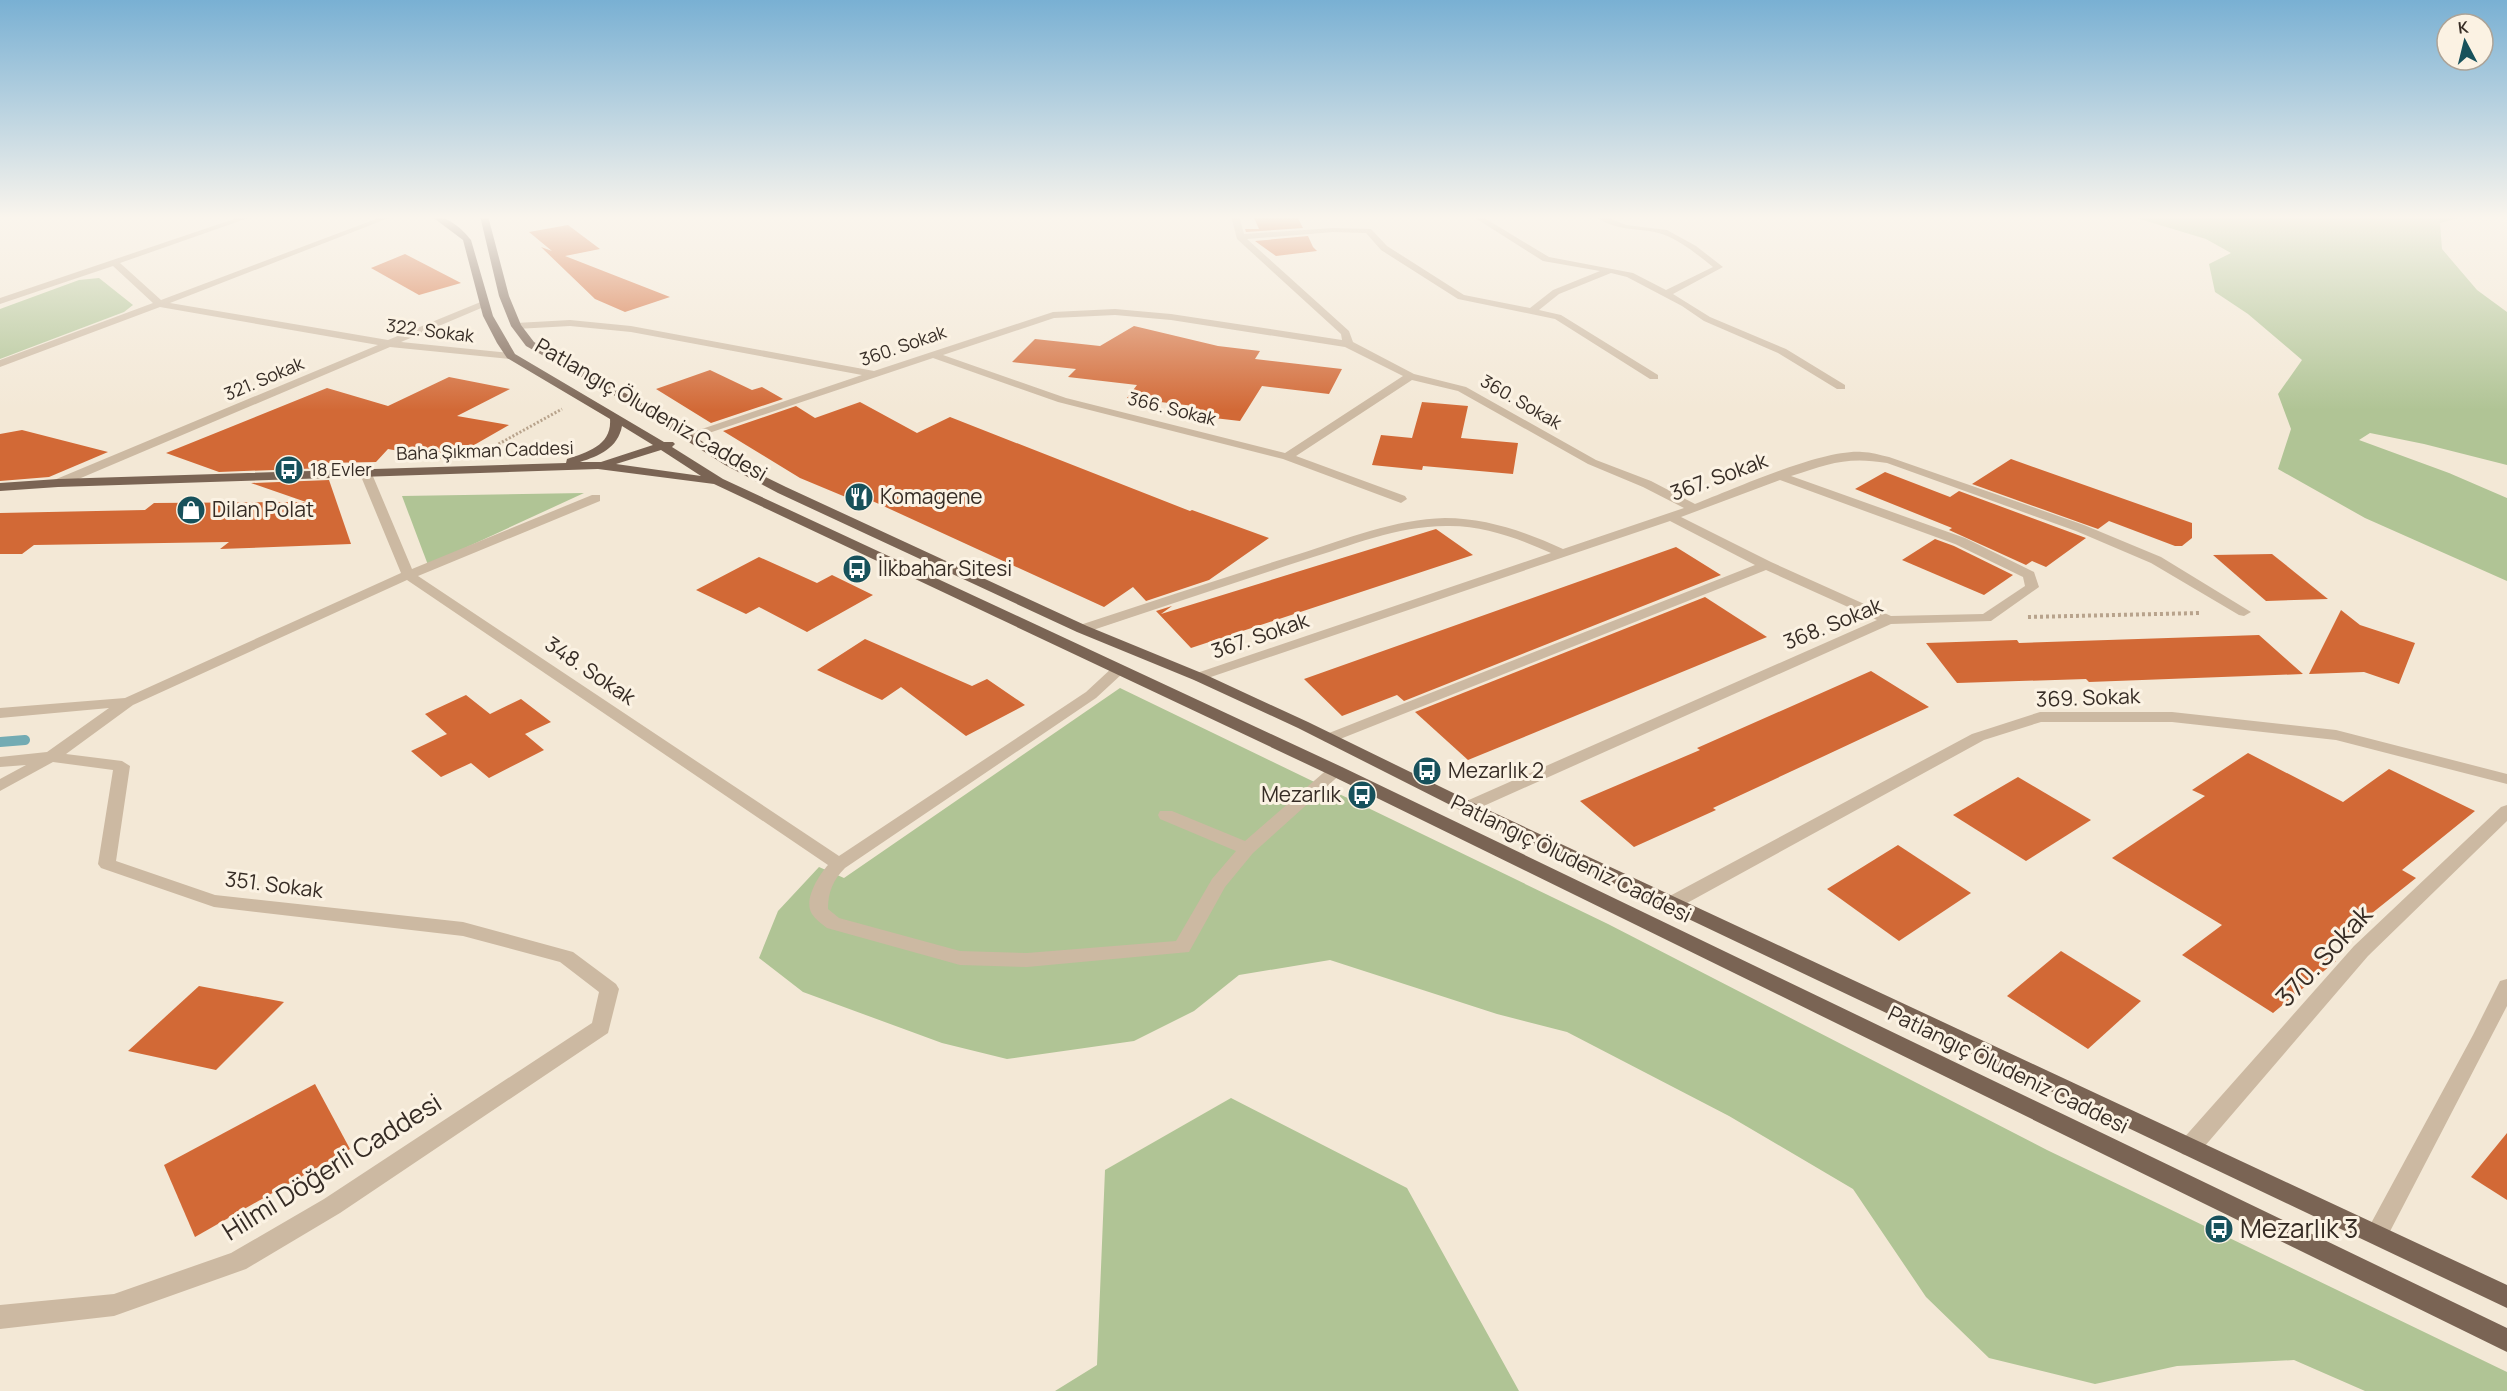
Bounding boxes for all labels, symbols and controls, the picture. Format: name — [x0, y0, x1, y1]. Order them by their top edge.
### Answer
north arrow — [2435, 12, 2495, 72]
text: K — [2457, 15, 2470, 39]
street label: 322. Sokak — [385, 313, 476, 347]
street label: 360. Sokak — [856, 319, 950, 371]
street label: Patlangıç Öludeniz Caddesi — [530, 331, 773, 487]
street label: 321. Sokak — [220, 350, 308, 406]
street label: 360. Sokak — [1477, 368, 1567, 435]
street label: 366. Sokak — [1126, 385, 1220, 431]
street label: Baha Şıkman Caddesi — [396, 435, 574, 465]
street label: 367. Sokak — [1666, 445, 1772, 507]
bus stop icon: 18 Evler — [273, 454, 305, 486]
place label: 18 Evler — [310, 457, 372, 481]
restaurant icon: Komagene — [843, 481, 875, 513]
place label: Komagene — [880, 482, 983, 510]
shop icon: Dilan Polat — [175, 494, 207, 526]
place label: Dilan Polat — [212, 495, 314, 523]
bus stop icon: İlkbahar Sitesi — [841, 553, 873, 585]
place label: İlkbahar Sitesi — [878, 554, 1012, 582]
street label: 368. Sokak — [1779, 590, 1887, 656]
street label: 367. Sokak — [1207, 605, 1313, 665]
street label: 348. Sokak — [540, 630, 642, 711]
street label: 369. Sokak — [2035, 681, 2141, 713]
bus stop icon: Mezarlık 2 — [1411, 755, 1443, 787]
place label: Mezarlık 2 — [1448, 756, 1544, 784]
bus stop icon: Mezarlık — [1346, 779, 1378, 811]
place label: Mezarlık — [1261, 780, 1342, 808]
street label: Patlangıç Öludeniz Caddesi — [1447, 788, 1696, 929]
street label: 351. Sokak — [224, 864, 325, 904]
street label: 370. Sokak — [2267, 896, 2380, 1014]
street label: Patlangıç Öludeniz Caddesi — [1884, 999, 2133, 1140]
street label: Hilmi Döğerli Caddesi — [215, 1084, 448, 1248]
place label: Mezarlık 3 — [2240, 1210, 2358, 1246]
bus stop icon: Mezarlık 3 — [2203, 1213, 2235, 1245]

